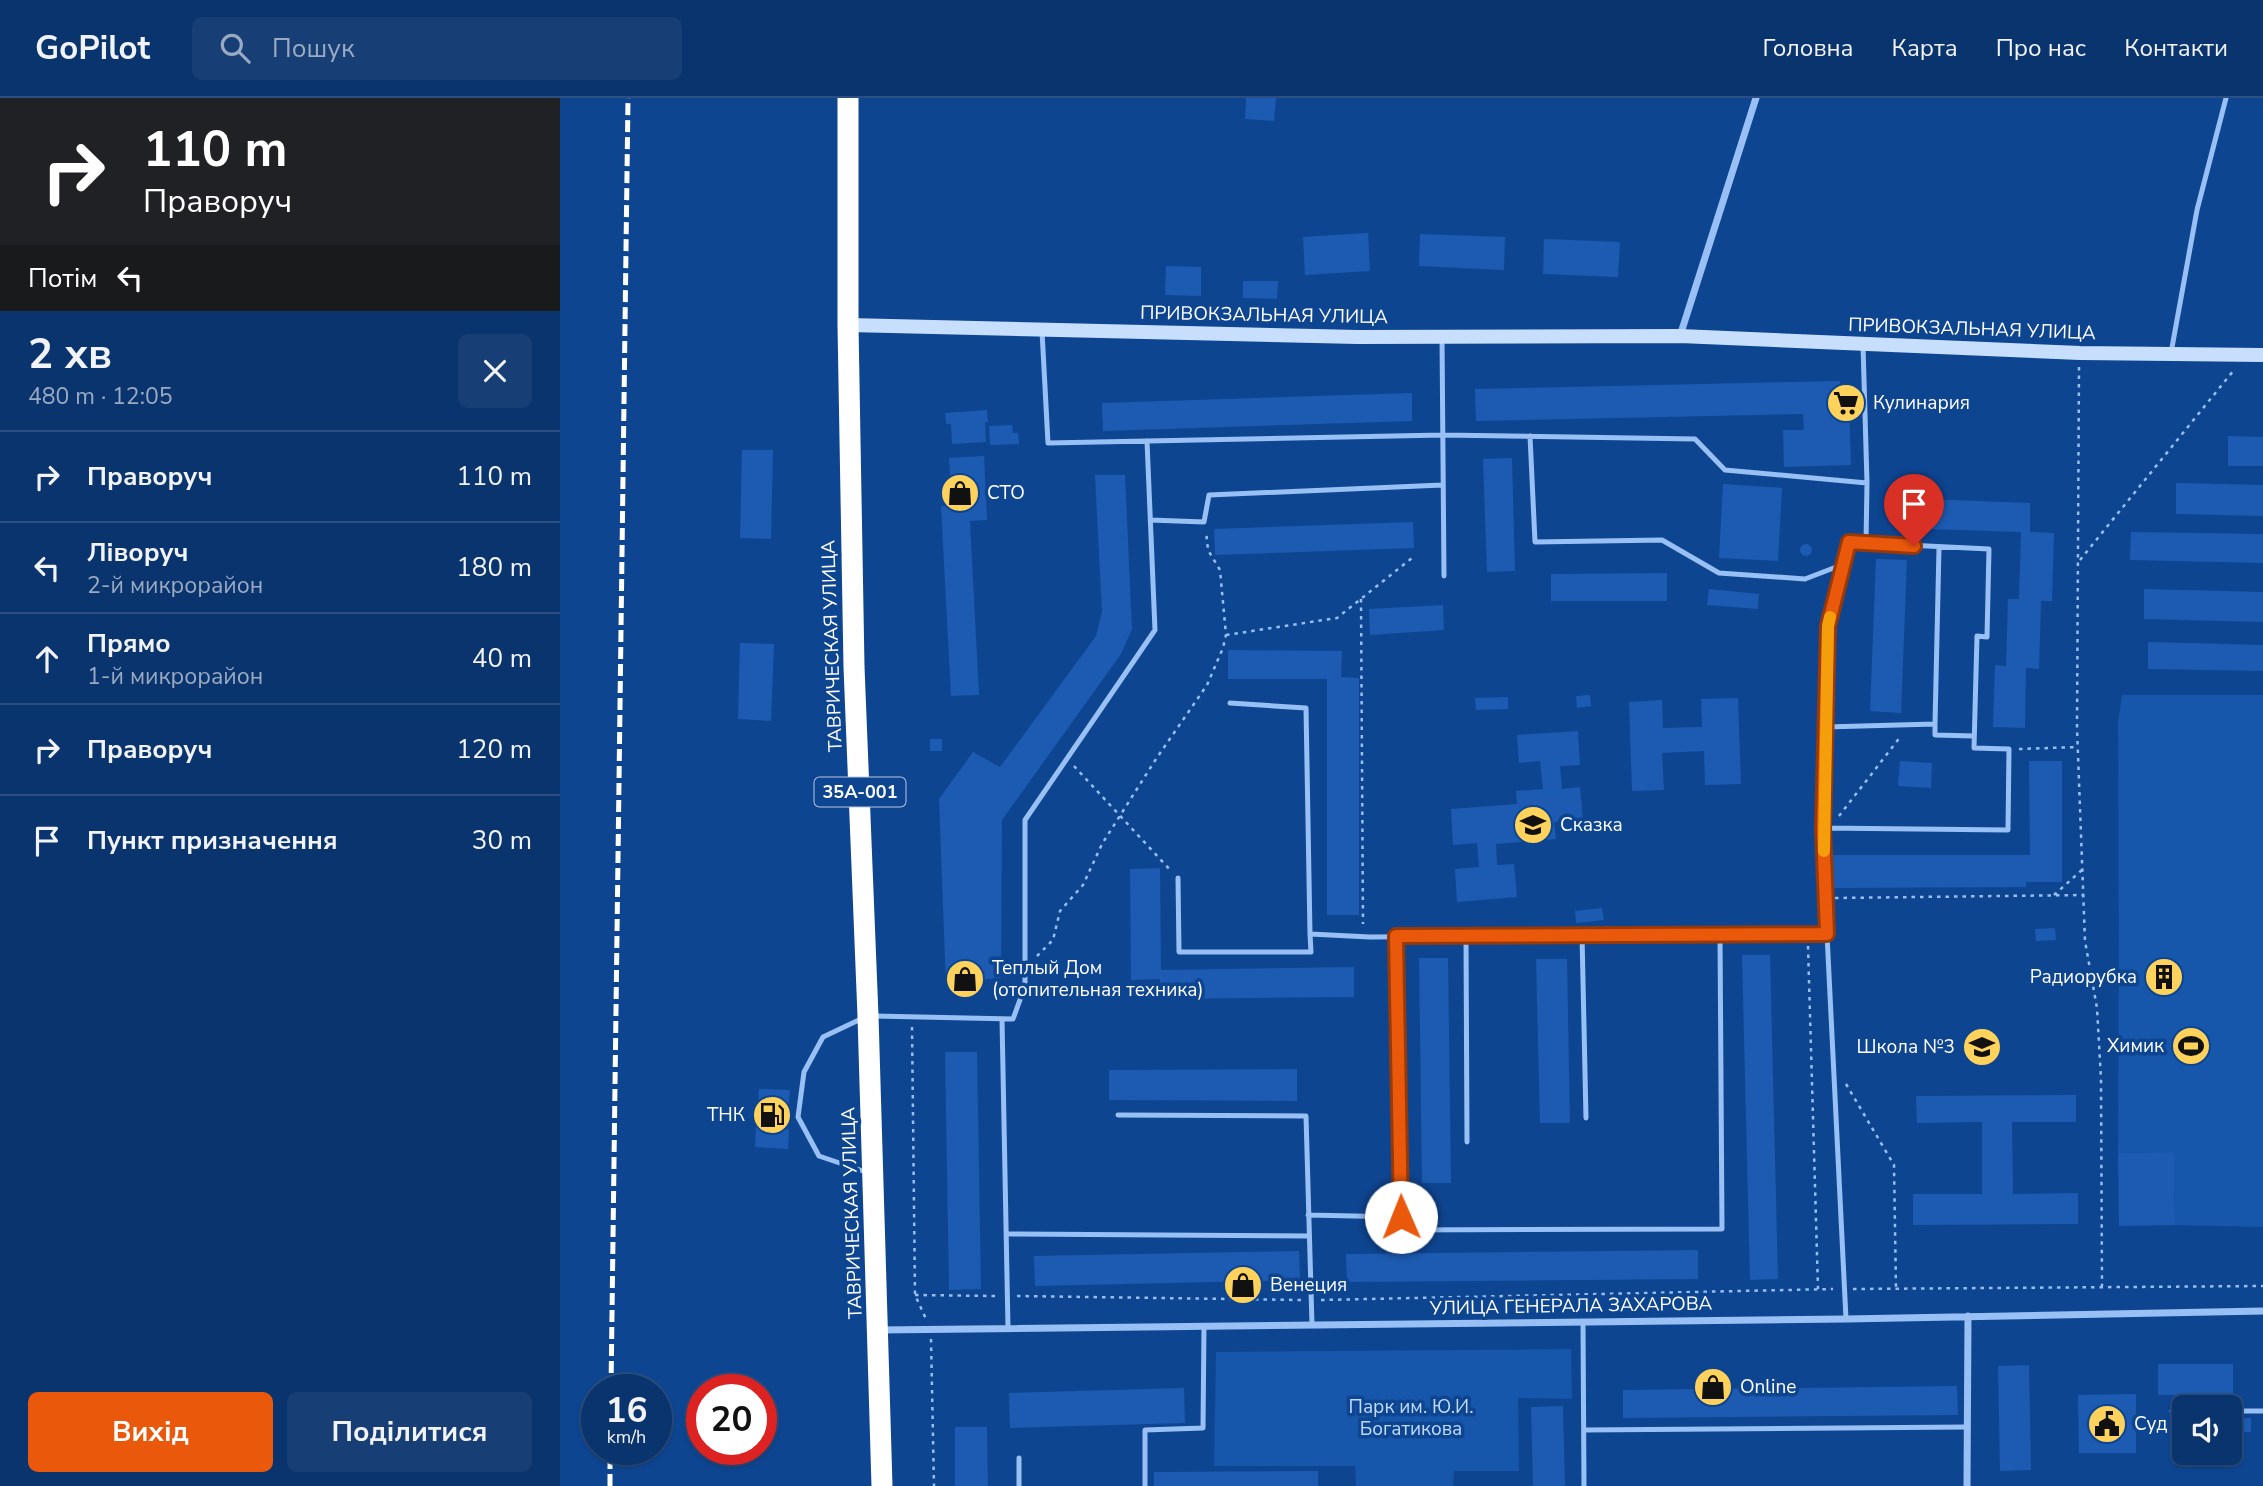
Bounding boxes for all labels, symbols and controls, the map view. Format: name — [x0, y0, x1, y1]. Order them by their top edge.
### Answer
search box — [192, 17, 682, 80]
text: GoPilot — [35, 26, 150, 71]
icon: search — [216, 29, 254, 67]
text: Пошук — [272, 31, 355, 66]
text: Головна — [1763, 32, 1854, 64]
text: Карта — [1892, 32, 1958, 64]
text: Про нас — [1996, 32, 2086, 64]
text: Контакти — [2124, 32, 2228, 64]
text: 110 m — [143, 116, 287, 183]
icon: right — [28, 126, 119, 217]
text: Праворуч — [143, 180, 292, 223]
icon: left — [111, 259, 149, 297]
text: Потім — [28, 261, 97, 296]
street label: ПРИВОКЗАЛЬНАЯ УЛИЦА — [1140, 300, 1388, 330]
street label: ПРИВОКЗАЛЬНАЯ УЛИЦА — [1848, 312, 2097, 346]
text: 2 хв — [28, 326, 112, 383]
button: close — [458, 334, 532, 408]
text: 480 m · 12:05 — [28, 381, 173, 412]
supermarket icon: Кулинария — [1825, 382, 1867, 424]
place label: Кулинария — [1873, 390, 1970, 416]
icon: right — [28, 458, 66, 496]
text: Праворуч — [87, 459, 212, 494]
text: 110 m — [456, 459, 532, 494]
shop icon: СТО — [939, 472, 981, 514]
pin — [1884, 474, 1944, 546]
place label: СТО — [987, 480, 1025, 506]
icon: arrive — [1895, 485, 1933, 523]
text: Ліворуч — [87, 535, 188, 570]
street label: ТАВРИЧЕСКАЯ УЛИЦА — [815, 540, 849, 752]
icon: left — [28, 549, 66, 587]
text: 180 m — [456, 550, 532, 585]
text: 2-й микрорайон — [87, 570, 263, 601]
text: Прямо — [87, 626, 171, 661]
icon: ahead — [28, 640, 66, 678]
text: 40 m — [472, 641, 532, 676]
text: 1-й микрорайон — [87, 661, 263, 692]
icon: right — [28, 731, 66, 769]
text: Праворуч — [87, 732, 212, 767]
text: 120 m — [456, 732, 532, 767]
road number: 35А-001 — [814, 778, 906, 806]
school or university icon: Сказка — [1512, 804, 1554, 846]
place label: Сказка — [1560, 812, 1623, 838]
icon: arrive — [28, 822, 66, 860]
text: Пункт призначення — [87, 823, 338, 858]
text: 30 m — [472, 823, 532, 858]
place label: Теплый Дом (отопительная техника) — [992, 955, 1204, 1003]
building icon: Радиорубка — [2143, 956, 2185, 998]
shop icon: Теплый Дом (отопительная техника) — [944, 958, 986, 1000]
place label: Радиорубка — [2030, 964, 2137, 990]
sports icon: Химик — [2170, 1025, 2212, 1067]
school or university icon: Школа №3 — [1961, 1026, 2003, 1068]
place label: Химик — [2107, 1033, 2164, 1059]
place label: Школа №3 — [1857, 1034, 1955, 1060]
fuel station icon: ТНК — [751, 1094, 793, 1136]
place label: ТНК — [707, 1102, 745, 1128]
street label: ТАВРИЧЕСКАЯ УЛИЦА — [835, 1107, 869, 1319]
position arrow — [1364, 1180, 1438, 1254]
shop icon: Венеция — [1222, 1264, 1264, 1306]
place label: Венеция — [1270, 1272, 1347, 1298]
street label: УЛИЦА ГЕНЕРАЛА ЗАХАРОВА — [1428, 1291, 1713, 1321]
shop icon: Online — [1692, 1366, 1734, 1408]
speed limit sign: 20 — [686, 1374, 777, 1465]
place label: Online — [1740, 1374, 1796, 1400]
text: 16 — [605, 1387, 648, 1434]
button: Вихід — [28, 1392, 273, 1472]
button: Поділитися — [287, 1392, 532, 1472]
park label: Парк им. Ю.И. Богатикова — [1349, 1394, 1473, 1442]
map controls — [2172, 1395, 2242, 1465]
button: sound — [2172, 1395, 2242, 1465]
public building icon: Суд — [2086, 1403, 2128, 1445]
place label: Суд — [2134, 1411, 2167, 1437]
text: km/h — [607, 1425, 646, 1449]

